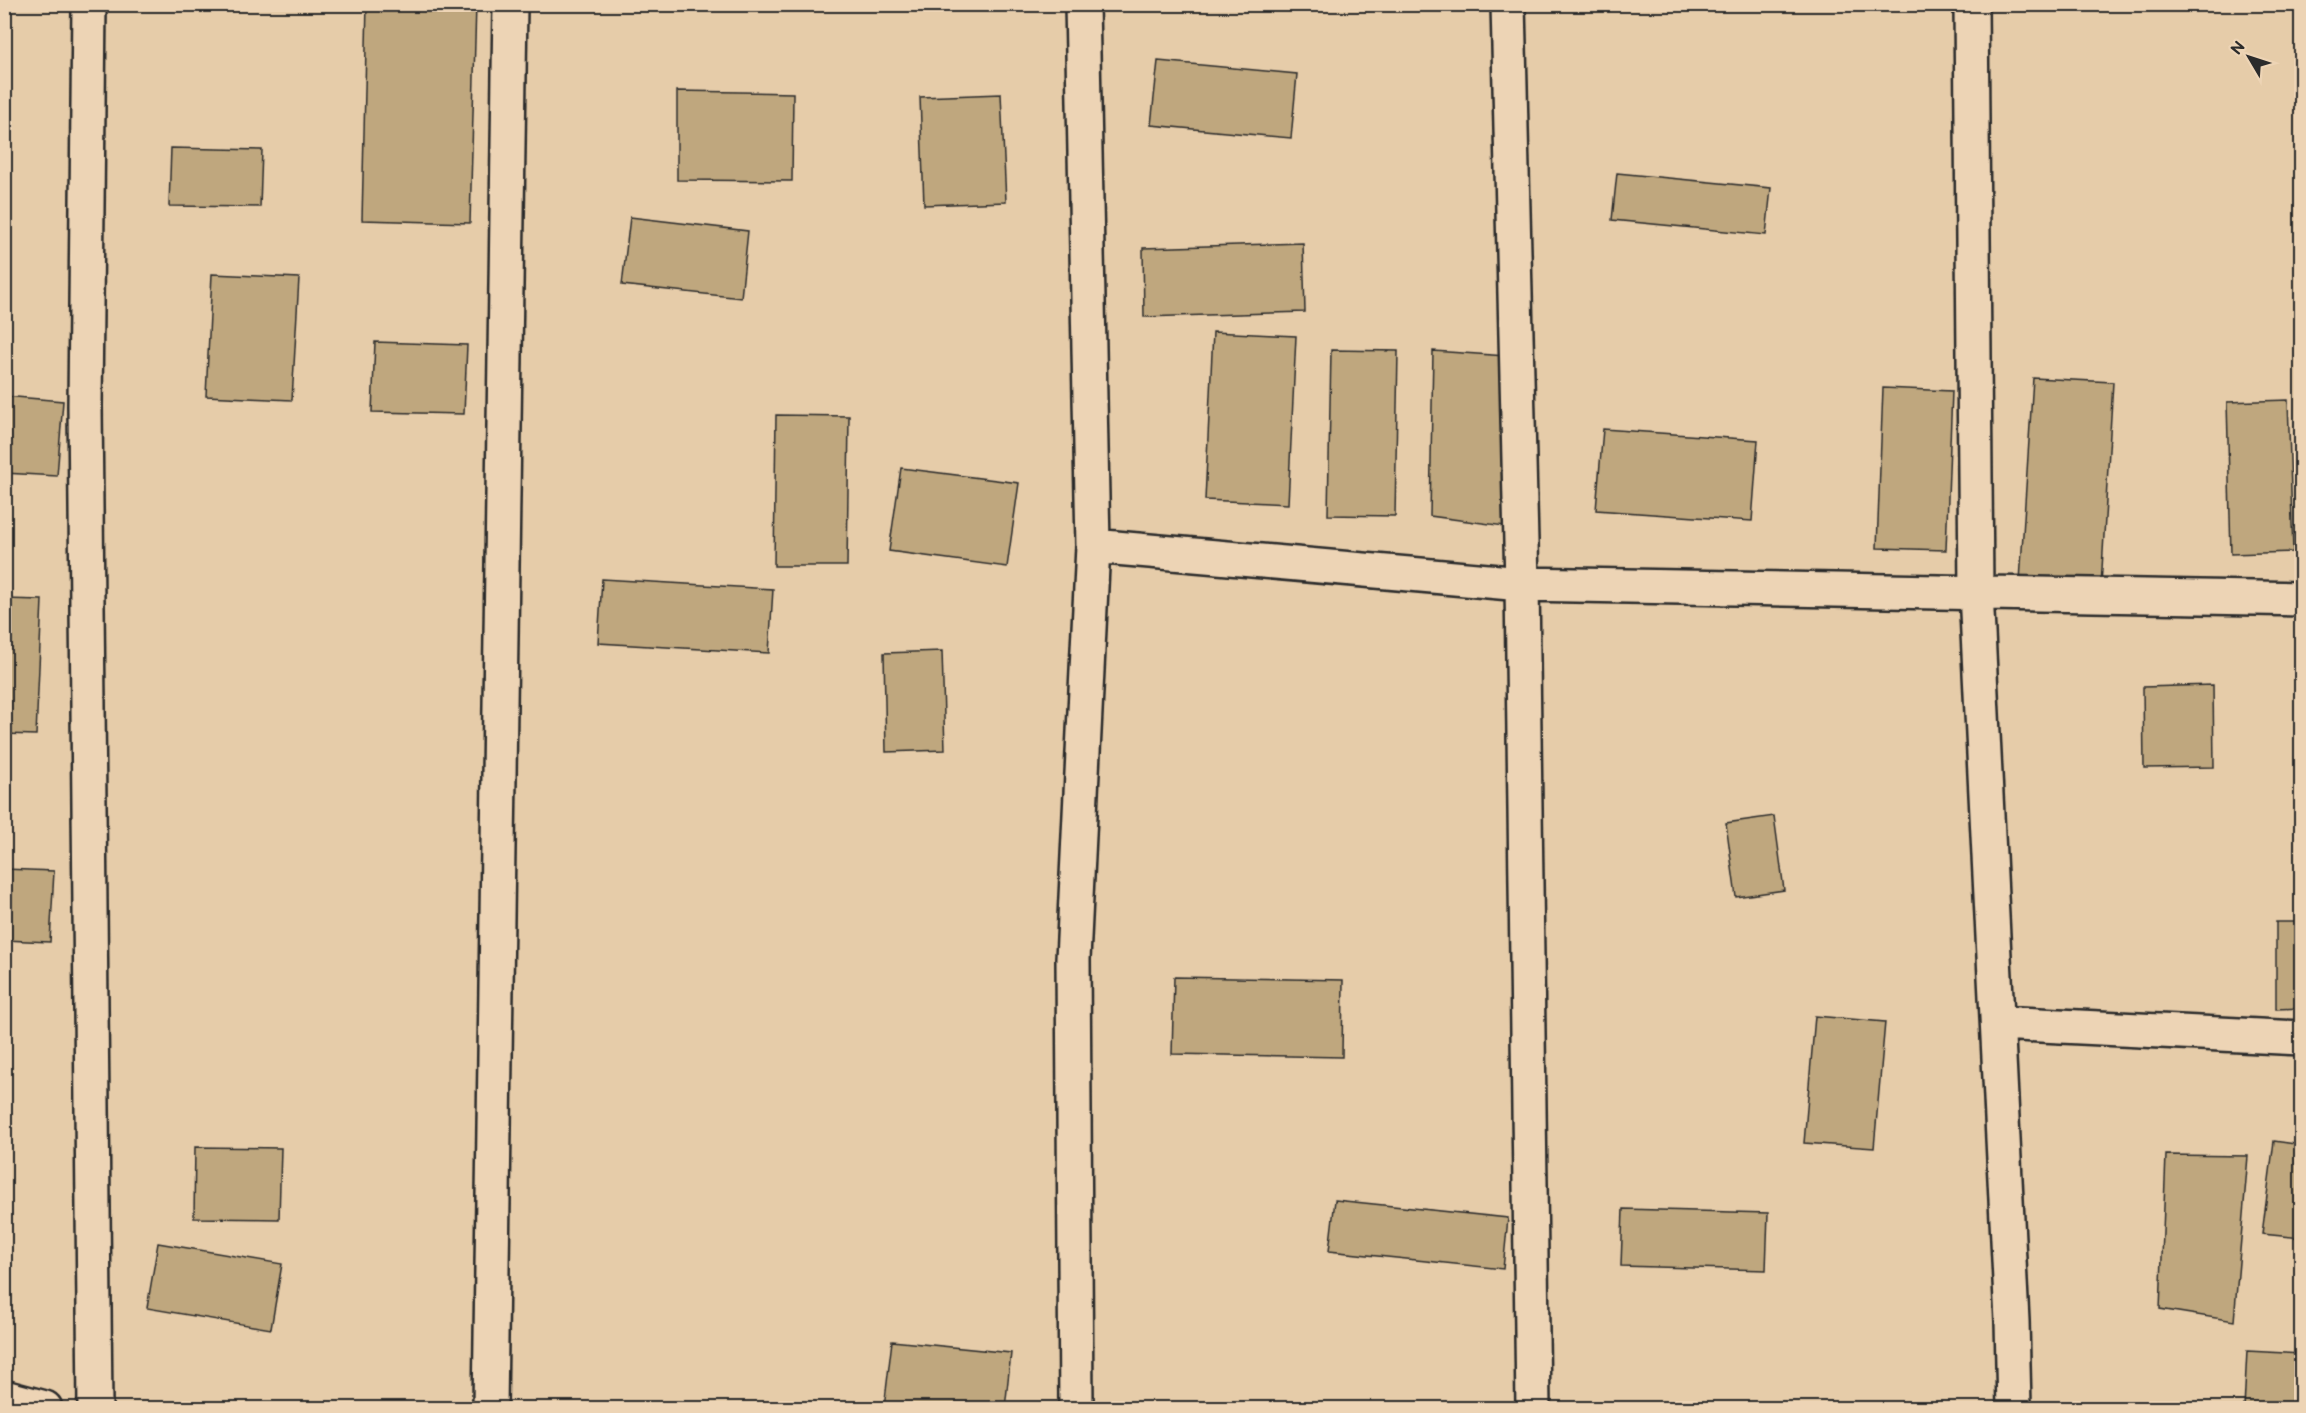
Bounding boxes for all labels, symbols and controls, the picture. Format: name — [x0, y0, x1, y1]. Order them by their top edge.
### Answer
north arrow — [2219, 27, 2279, 87]
text: N — [2227, 38, 2250, 59]

